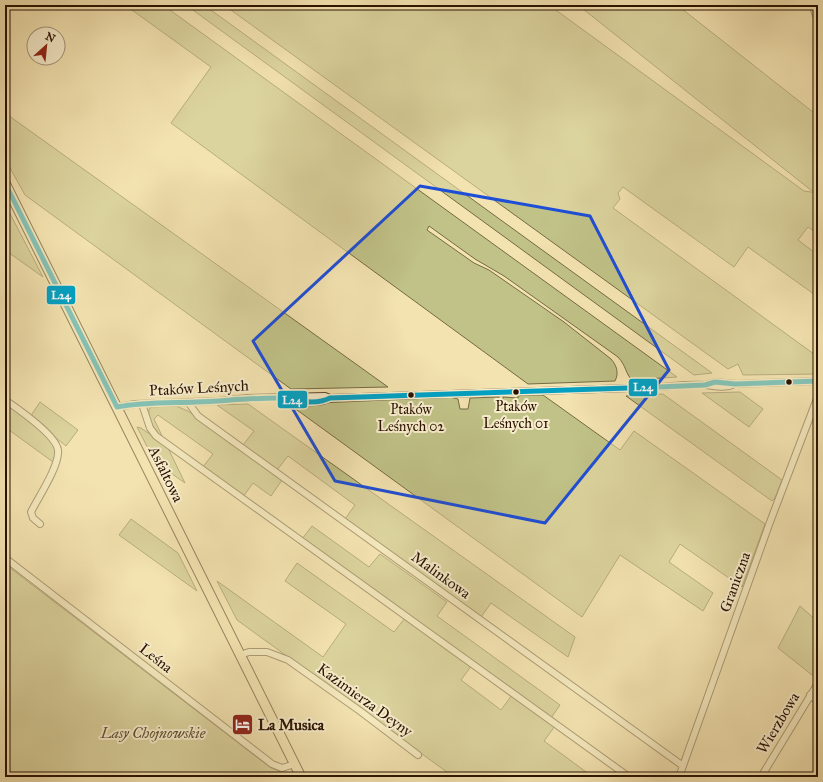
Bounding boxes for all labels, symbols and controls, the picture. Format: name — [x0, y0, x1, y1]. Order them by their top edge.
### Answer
north arrow — [26, 26, 66, 66]
text: N — [43, 30, 58, 46]
line badge: L24 — [46, 285, 76, 305]
text: L24 — [51, 289, 72, 303]
street label: Ptaków Leśnych — [149, 376, 250, 400]
unlabelled marker — [784, 377, 794, 387]
line badge: L24 — [628, 378, 658, 397]
text: L24 — [633, 381, 654, 395]
marker: Ptaków Leśnych 01 — [511, 387, 521, 397]
line badge: L24 — [277, 390, 308, 409]
marker: Ptaków Leśnych 02 — [406, 390, 416, 400]
text: L24 — [282, 394, 303, 408]
place label: Ptaków Leśnych 01 — [483, 398, 549, 432]
place label: Ptaków Leśnych 02 — [378, 401, 444, 435]
street label: Asfaltowa — [144, 442, 188, 506]
street label: Malinkowa — [408, 548, 475, 603]
street label: Graniczna — [716, 549, 754, 615]
street label: Leśna — [136, 639, 177, 677]
street label: Kazimierza Deyny — [314, 660, 417, 741]
street label: Wierzbowa — [753, 689, 804, 757]
hotel icon: La Musica — [229, 712, 255, 738]
place label: La Musica — [258, 716, 325, 734]
park label: Lasy Chojnowskie — [100, 724, 206, 742]

